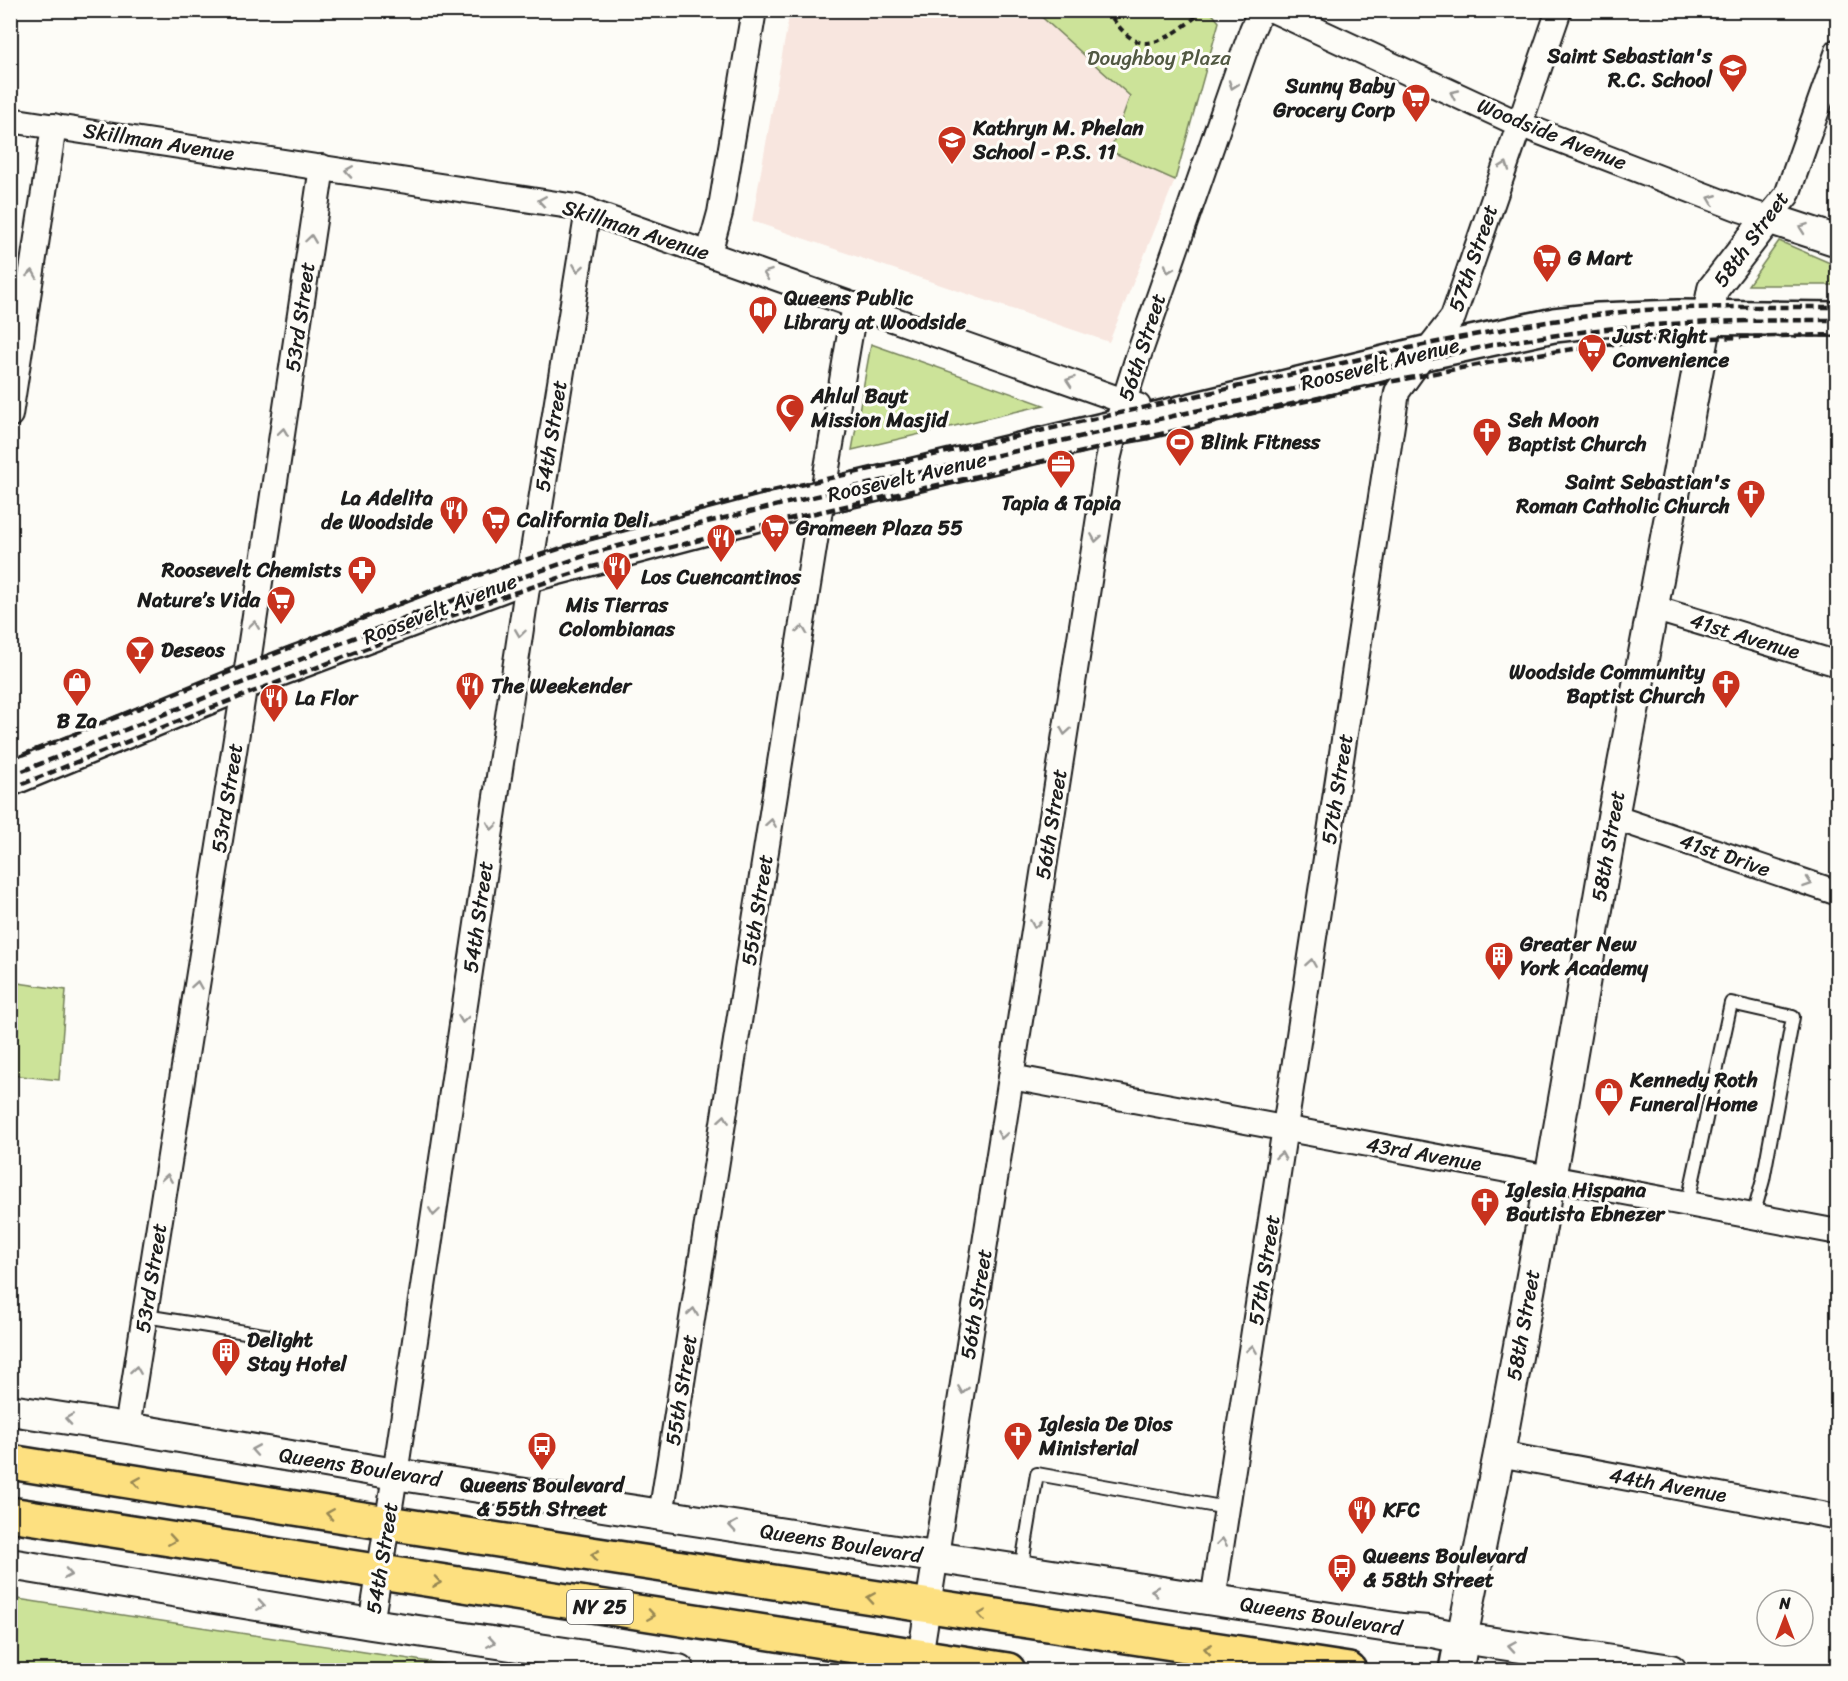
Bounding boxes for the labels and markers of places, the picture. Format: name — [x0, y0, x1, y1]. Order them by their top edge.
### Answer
place label: Saint Sebastian's R.C. School — [1546, 37, 1713, 99]
school or university icon: Saint Sebastian's R.C. School — [1717, 52, 1749, 94]
place label: Sunny Baby Grocery Corp — [1272, 67, 1396, 129]
supermarket icon: Sunny Baby Grocery Corp — [1400, 82, 1432, 124]
place label: Kathryn M. Phelan School - P.S. 11 — [972, 109, 1144, 171]
school or university icon: Kathryn M. Phelan School - P.S. 11 — [936, 124, 968, 166]
place label: G Mart — [1567, 239, 1634, 277]
supermarket icon: G Mart — [1531, 242, 1563, 284]
place label: Queens Public Library at Woodside — [784, 279, 966, 341]
library icon: Queens Public Library at Woodside — [747, 294, 779, 336]
place label: Just Right Convenience — [1612, 317, 1729, 379]
supermarket icon: Just Right Convenience — [1576, 332, 1608, 374]
place label: Ahlul Bayt Mission Masjid — [810, 377, 949, 439]
mosque icon: Ahlul Bayt Mission Masjid — [774, 392, 806, 434]
place label: Seh Moon Baptist Church — [1507, 401, 1647, 463]
church icon: Seh Moon Baptist Church — [1471, 416, 1503, 458]
place label: Blink Fitness — [1201, 423, 1321, 461]
sports icon: Blink Fitness — [1164, 426, 1196, 468]
office icon: Tapia & Tapia — [1045, 448, 1077, 490]
place label: Saint Sebastian's Roman Catholic Church — [1515, 463, 1731, 525]
church icon: Saint Sebastian's Roman Catholic Church — [1735, 478, 1767, 520]
place label: La Adelita de Woodside — [321, 479, 433, 541]
place label: Tapia & Tapia — [1001, 484, 1121, 522]
restaurant icon: La Adelita de Woodside — [438, 494, 470, 536]
place label: California Deli — [516, 501, 649, 539]
supermarket icon: California Deli — [480, 504, 512, 546]
place label: Grameen Plaza 55 — [795, 509, 963, 547]
supermarket icon: Grameen Plaza 55 — [759, 512, 791, 554]
restaurant icon: Los Cuencantinos — [705, 522, 737, 564]
restaurant icon: Mis Tierras Colombianas — [601, 550, 633, 592]
place label: Roosevelt Chemists — [161, 551, 341, 589]
pharmacy icon: Roosevelt Chemists — [346, 554, 378, 596]
place label: Los Cuencantinos — [641, 558, 802, 596]
place label: Nature’s Vida — [137, 581, 261, 619]
supermarket icon: Nature’s Vida — [265, 584, 297, 626]
place label: Mis Tierras Colombianas — [558, 586, 675, 648]
place label: Deseos — [161, 631, 225, 669]
bar icon: Deseos — [124, 634, 156, 676]
place label: Woodside Community Baptist Church — [1509, 653, 1706, 715]
shop icon: B Za — [61, 666, 93, 708]
place label: The Weekender — [491, 667, 634, 705]
church icon: Woodside Community Baptist Church — [1710, 668, 1742, 710]
restaurant icon: The Weekender — [454, 670, 486, 712]
place label: La Flor — [295, 679, 360, 717]
restaurant icon: La Flor — [258, 682, 290, 724]
place label: B Za — [57, 702, 98, 740]
place label: Greater New York Academy — [1519, 925, 1649, 987]
building icon: Greater New York Academy — [1483, 940, 1515, 982]
place label: Kennedy Roth Funeral Home — [1629, 1061, 1758, 1123]
shop icon: Kennedy Roth Funeral Home — [1593, 1076, 1625, 1118]
place label: Iglesia Hispana Bautista Ebnezer — [1505, 1171, 1667, 1233]
church icon: Iglesia Hispana Bautista Ebnezer — [1469, 1186, 1501, 1228]
place label: Delight Stay Hotel — [246, 1321, 347, 1383]
building icon: Delight Stay Hotel — [210, 1336, 242, 1378]
place label: Iglesia De Dios Ministerial — [1038, 1405, 1174, 1467]
church icon: Iglesia De Dios Ministerial — [1002, 1420, 1034, 1462]
bus stop icon: Queens Boulevard & 55th Street — [526, 1430, 558, 1472]
place label: Queens Boulevard & 55th Street — [460, 1466, 626, 1528]
place label: KFC — [1382, 1491, 1420, 1529]
restaurant icon: KFC — [1346, 1494, 1378, 1536]
place label: Queens Boulevard & 58th Street — [1363, 1537, 1528, 1599]
bus stop icon: Queens Boulevard & 58th Street — [1326, 1552, 1358, 1594]

